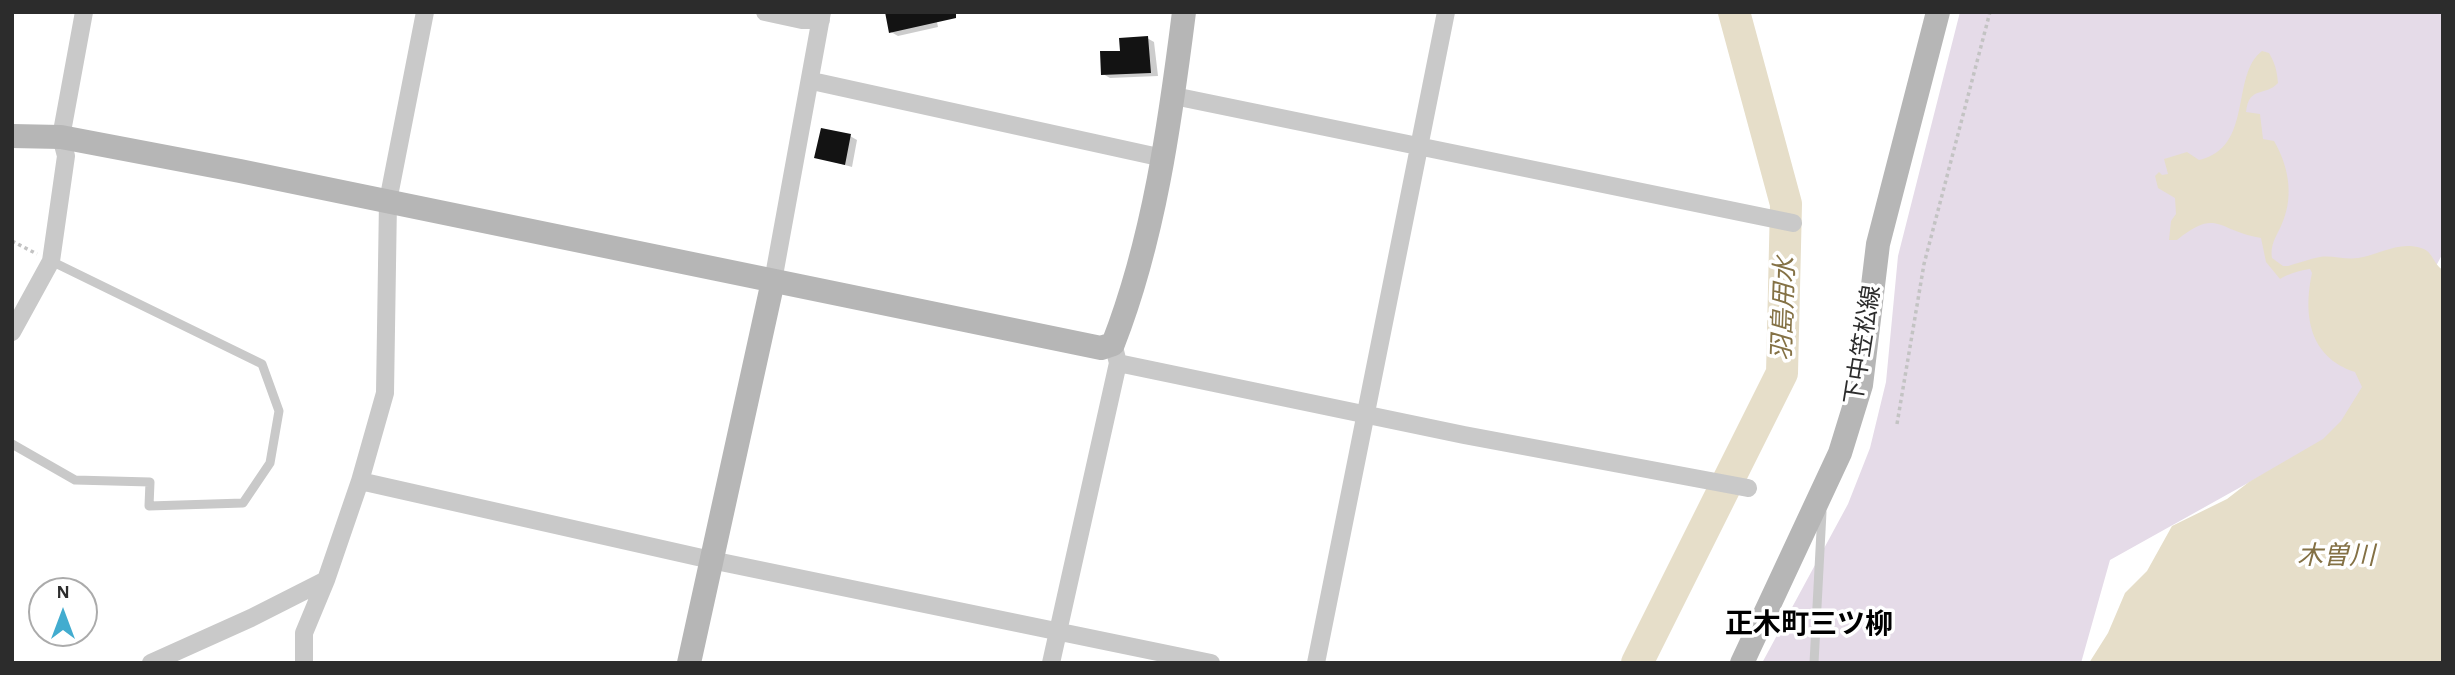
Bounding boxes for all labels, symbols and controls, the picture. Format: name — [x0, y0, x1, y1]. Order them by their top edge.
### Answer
water label: 羽島用水 — [1767, 256, 1801, 362]
street label: 下中笠松線 — [1839, 283, 1887, 407]
water label: 木曽川 — [2297, 540, 2375, 572]
north arrow — [28, 577, 98, 647]
text: N — [56, 583, 70, 602]
district label: 正木町三ツ柳 — [1725, 608, 1893, 642]

